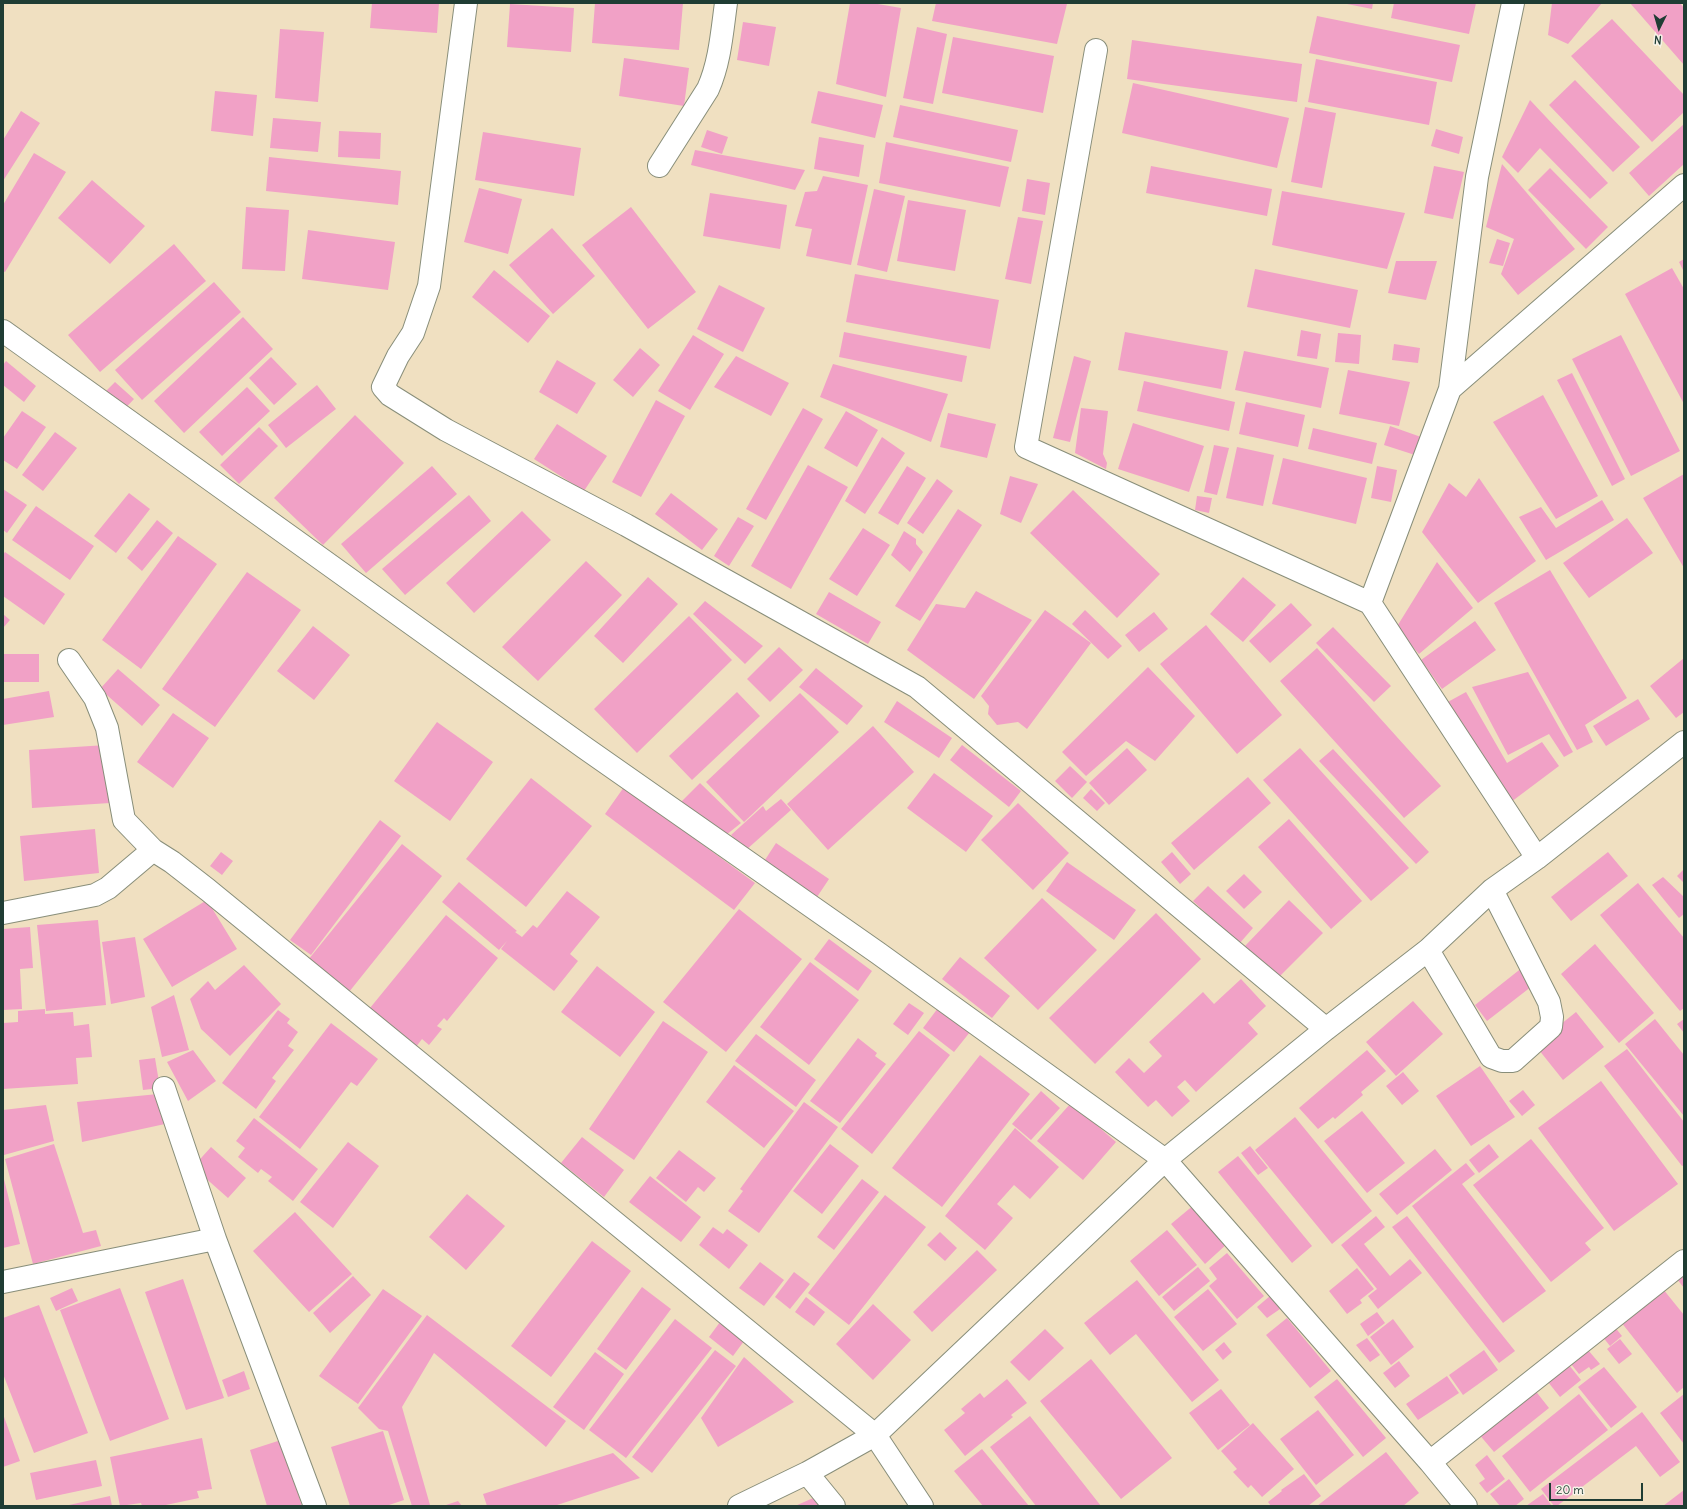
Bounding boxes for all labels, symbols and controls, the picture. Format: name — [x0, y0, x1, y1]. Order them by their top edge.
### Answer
north arrow — [1639, 8, 1679, 48]
text: N — [1654, 33, 1662, 47]
scale bar — [1551, 1475, 1645, 1501]
text: 20 m — [1556, 1482, 1584, 1497]

